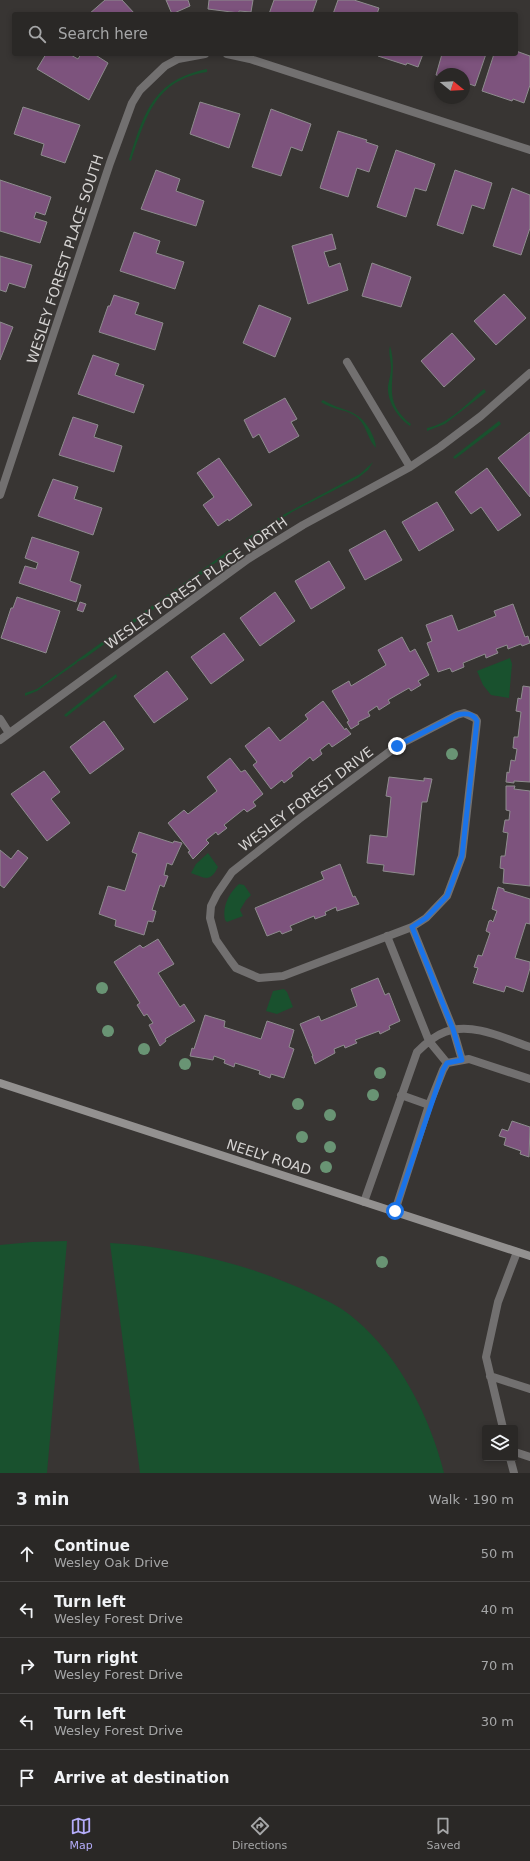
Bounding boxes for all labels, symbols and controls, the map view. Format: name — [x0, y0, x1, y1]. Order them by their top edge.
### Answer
search box — [12, 12, 518, 56]
icon: search — [26, 23, 48, 45]
text: Search here — [58, 25, 148, 43]
north arrow — [434, 68, 470, 104]
street label: WESLEY FOREST PLACE SOUTH — [24, 152, 106, 366]
street label: WESLEY FOREST PLACE NORTH — [102, 514, 290, 652]
route end — [388, 737, 406, 755]
street label: WESLEY FOREST DRIVE — [236, 743, 376, 855]
street label: NEELY ROAD — [225, 1136, 313, 1178]
route start — [386, 1202, 404, 1220]
map controls — [482, 1425, 518, 1461]
button: layers — [482, 1425, 518, 1461]
text: 3 min — [16, 1489, 69, 1509]
text: Walk · 190 m — [429, 1492, 514, 1507]
text: Continue — [54, 1537, 130, 1555]
icon: ahead — [16, 1543, 38, 1565]
text: 50 m — [481, 1546, 514, 1561]
text: Wesley Oak Drive — [54, 1555, 169, 1570]
text: Turn left — [54, 1593, 126, 1611]
icon: left — [16, 1599, 38, 1621]
text: 40 m — [481, 1602, 514, 1617]
text: Wesley Forest Drive — [54, 1611, 183, 1626]
text: Turn right — [54, 1649, 138, 1667]
icon: right — [16, 1655, 38, 1677]
text: 70 m — [481, 1658, 514, 1673]
text: Wesley Forest Drive — [54, 1667, 183, 1682]
text: Turn left — [54, 1705, 126, 1723]
icon: left — [16, 1711, 38, 1733]
text: 30 m — [481, 1714, 514, 1729]
text: Wesley Forest Drive — [54, 1723, 183, 1738]
icon: arrive — [16, 1767, 38, 1789]
text: Arrive at destination — [54, 1769, 229, 1787]
tab: Map — [70, 1815, 93, 1852]
tab: Directions — [232, 1815, 287, 1852]
tab: Saved — [426, 1815, 460, 1852]

